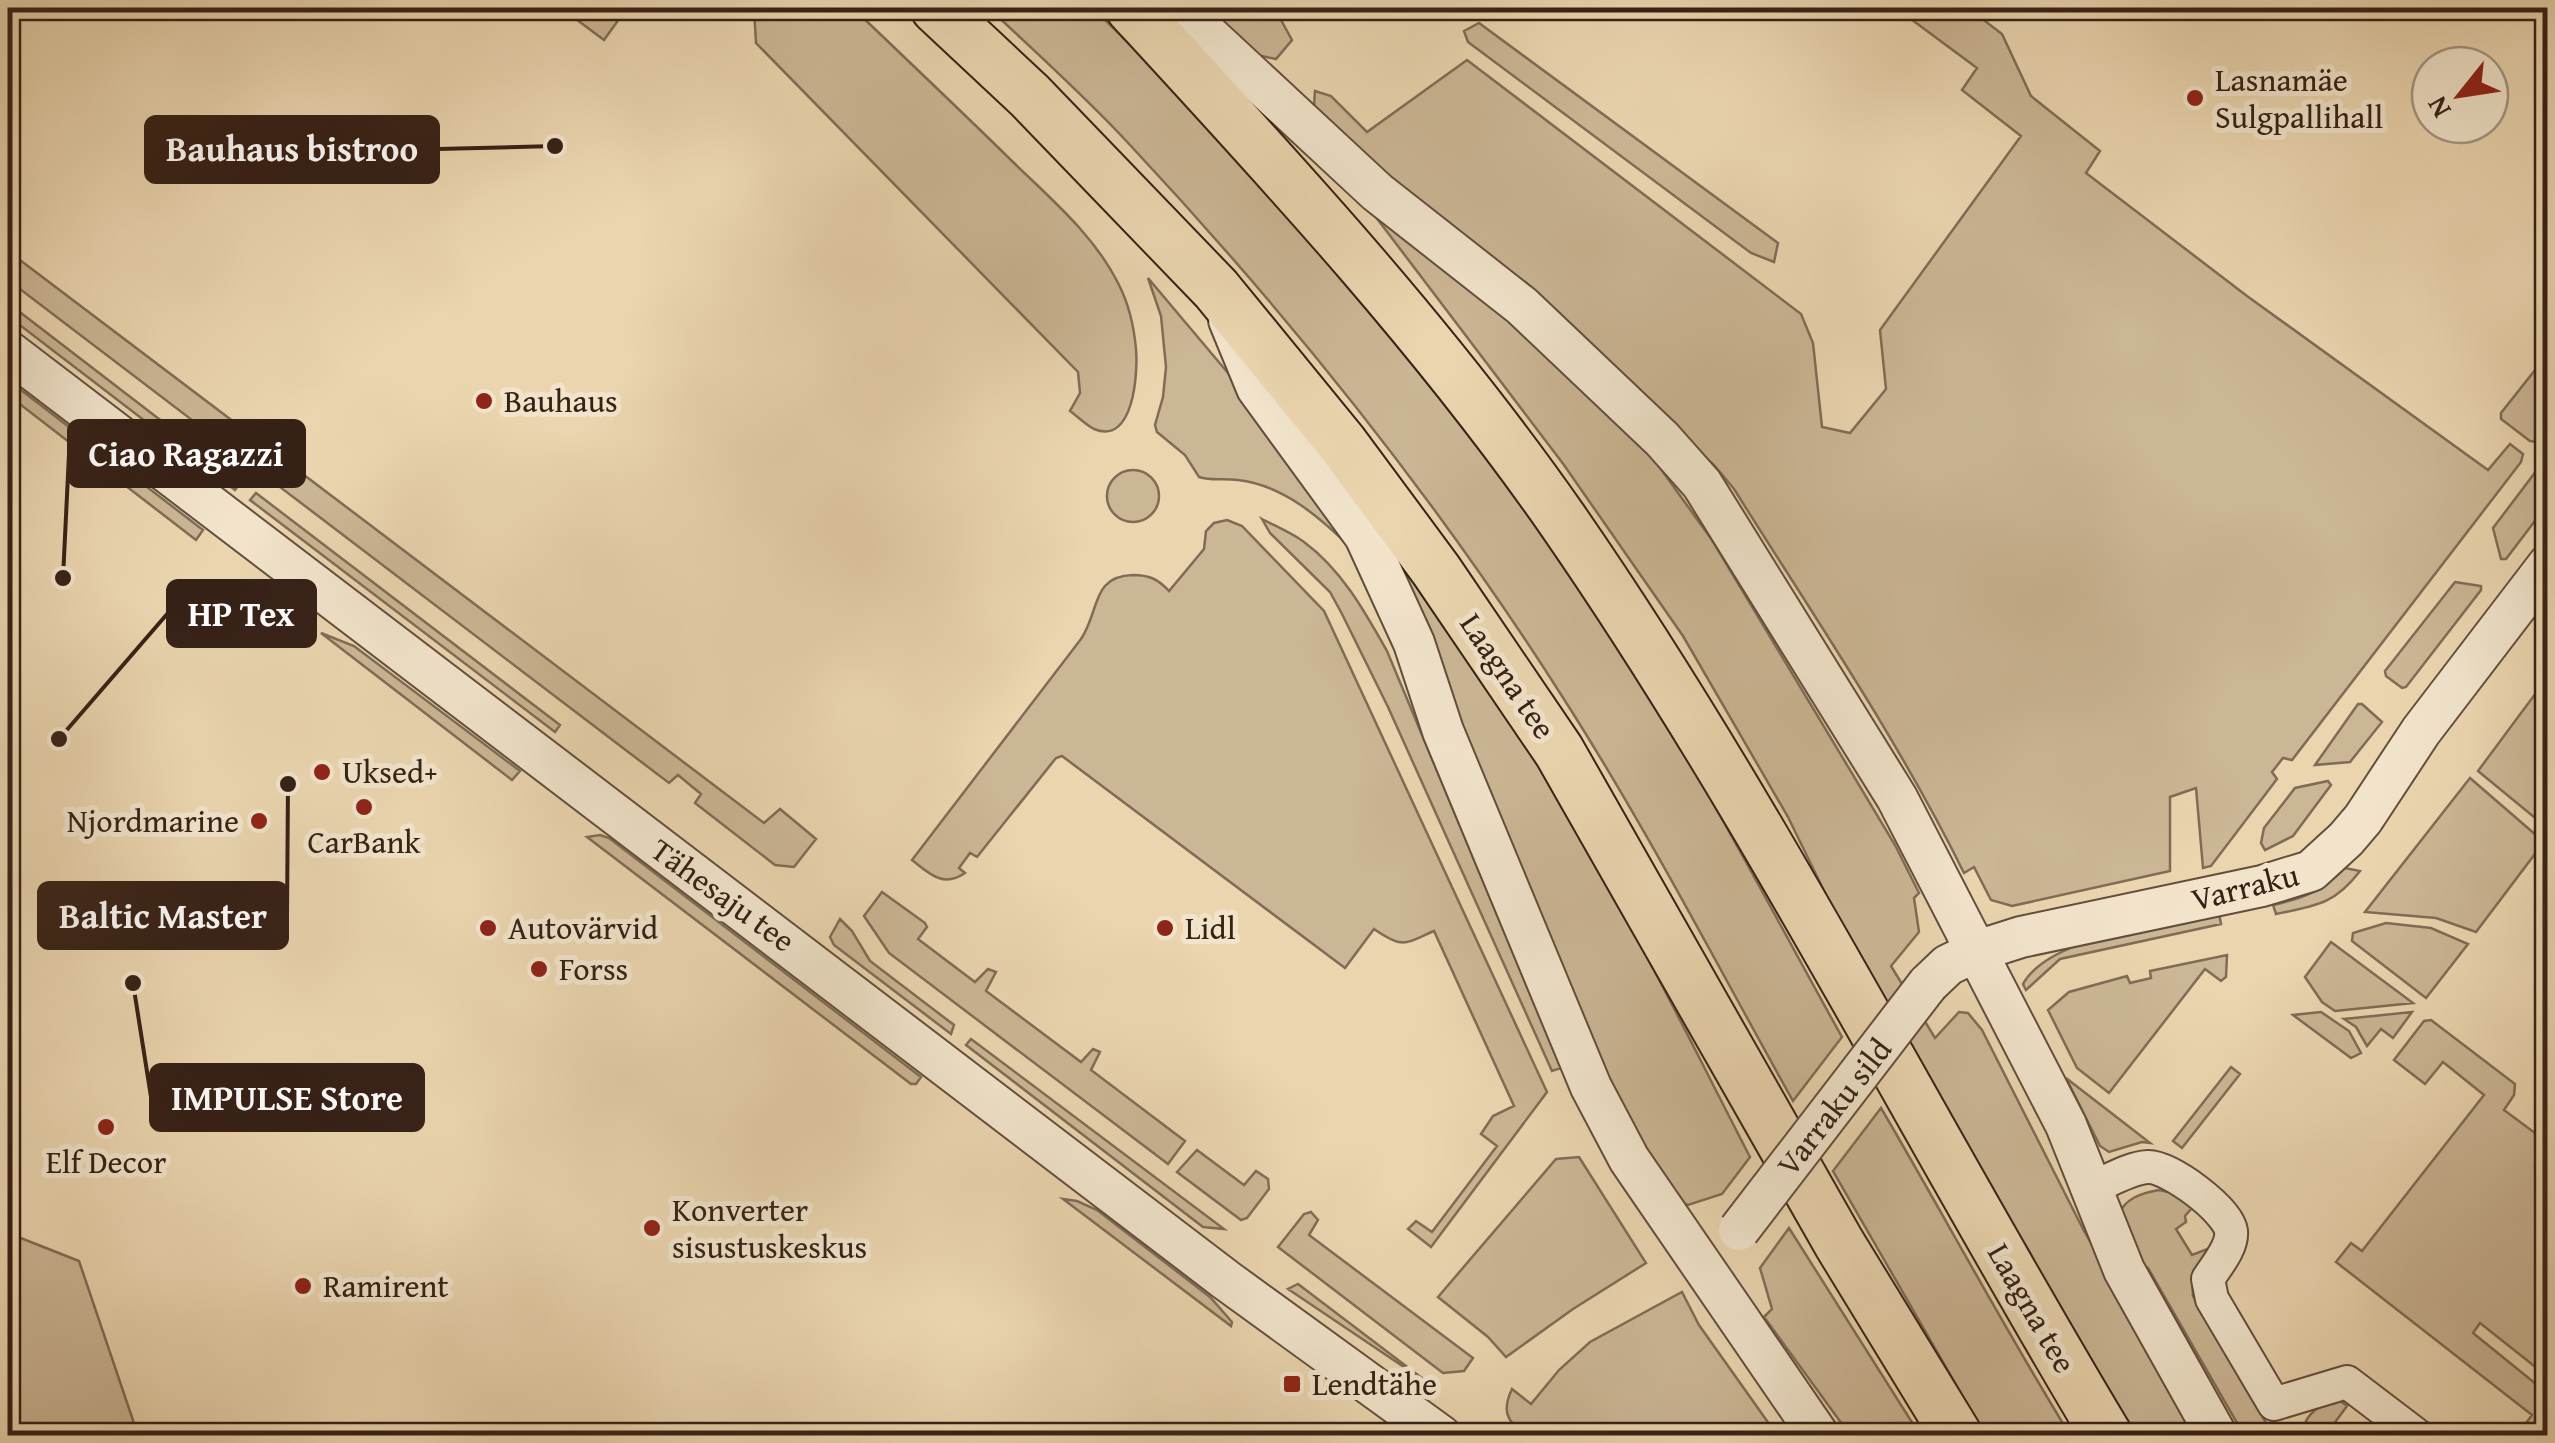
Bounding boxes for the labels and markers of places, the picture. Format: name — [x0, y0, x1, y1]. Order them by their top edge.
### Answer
place label: Lasnamäe Sulgpallihall — [2215, 56, 2383, 140]
marker: Lasnamäe Sulgpallihall — [2184, 87, 2206, 109]
callout: Bauhaus bistroo — [146, 117, 438, 182]
place label: Bauhaus — [504, 377, 618, 424]
marker: Bauhaus — [473, 390, 495, 412]
callout: Ciao Ragazzi — [69, 421, 304, 486]
callout: HP Tex — [168, 581, 315, 646]
place label: Uksed+ — [342, 748, 437, 795]
marker: Uksed+ — [311, 761, 333, 783]
marker: CarBank — [353, 796, 375, 818]
place label: Njordmarine — [67, 797, 239, 844]
marker: Njordmarine — [248, 810, 270, 832]
place label: CarBank — [307, 818, 421, 865]
callout: Baltic Master — [39, 883, 287, 948]
place label: Autovärvid — [508, 904, 658, 951]
place label: Lidl — [1185, 904, 1236, 951]
marker: Autovärvid — [477, 917, 499, 939]
marker: Lidl — [1154, 917, 1176, 939]
place label: Forss — [559, 945, 628, 992]
marker: Forss — [528, 958, 550, 980]
callout: IMPULSE Store — [151, 1065, 423, 1130]
marker: Elf Decor — [95, 1116, 117, 1138]
place label: Elf Decor — [46, 1138, 166, 1185]
place label: Konverter sisustuskeskus — [672, 1186, 867, 1270]
marker: Konverter sisustuskeskus — [641, 1217, 663, 1239]
place label: Ramirent — [323, 1262, 449, 1309]
marker: Ramirent — [292, 1275, 314, 1297]
place label: Lendtähe — [1312, 1360, 1437, 1407]
marker: Lendtähe — [1281, 1373, 1303, 1395]

